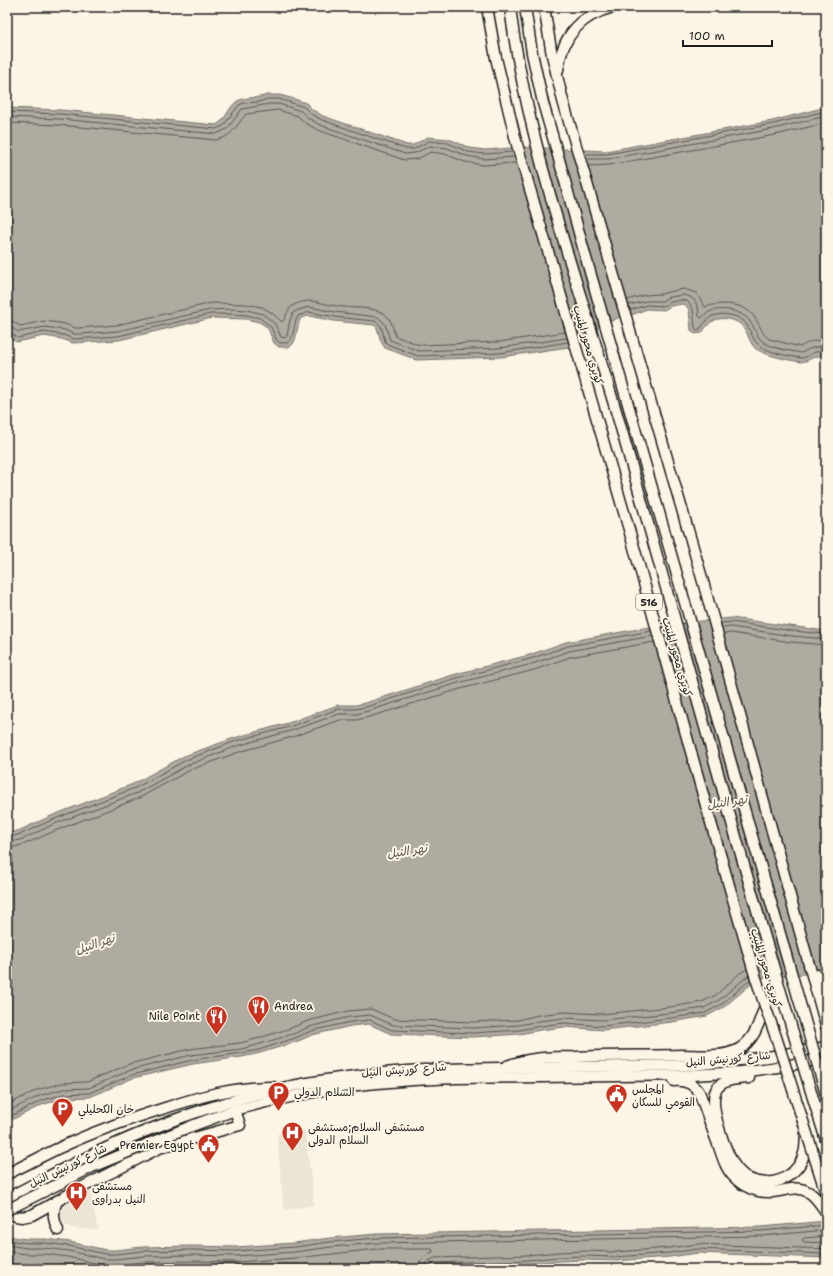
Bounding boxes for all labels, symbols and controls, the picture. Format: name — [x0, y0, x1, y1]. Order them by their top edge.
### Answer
scale bar — [683, 22, 772, 48]
text: 100 m — [689, 28, 725, 44]
street label: كوبري محور المنيب — [569, 304, 607, 387]
road number: 516 — [636, 594, 662, 610]
street label: كوبري محور المنيب — [658, 616, 696, 699]
water label: نهر النيل — [706, 791, 750, 813]
water label: نهر النيل — [386, 840, 430, 862]
street label: كوبري محور المنيب — [746, 927, 785, 1010]
water label: نهر النيل — [73, 929, 119, 958]
restaurant icon: Andrea — [246, 993, 272, 1026]
place label: Andrea — [274, 999, 313, 1014]
restaurant icon: Nile Point — [203, 1003, 229, 1036]
place label: Nile Point — [148, 1009, 200, 1024]
street label: شارع كورنيش النيل — [685, 1048, 771, 1071]
street label: شارع كورنيش النيل — [361, 1060, 447, 1081]
parking icon: السلام الدولي — [266, 1079, 292, 1112]
public building icon: المجلس القومي للسكان — [604, 1082, 630, 1115]
place label: المجلس القومي للسكان — [632, 1082, 695, 1113]
place label: السلام الدولي — [294, 1085, 354, 1103]
parking icon: خان الكحليلي — [50, 1096, 76, 1129]
place label: خان الكحليلي — [78, 1102, 134, 1120]
hospital icon: مستشفى السلام;مستشفى السلام الدولى — [280, 1120, 306, 1153]
place label: مستشفى السلام;مستشفى السلام الدولى — [308, 1120, 425, 1149]
public building icon: Premier Egypt — [196, 1132, 222, 1165]
place label: Premier Egypt — [119, 1138, 194, 1153]
street label: شارع كورنيش النيل — [26, 1141, 110, 1192]
hospital icon: مستشفى النيل بدراوى — [64, 1179, 90, 1212]
place label: مستشفى النيل بدراوى — [92, 1179, 145, 1207]

